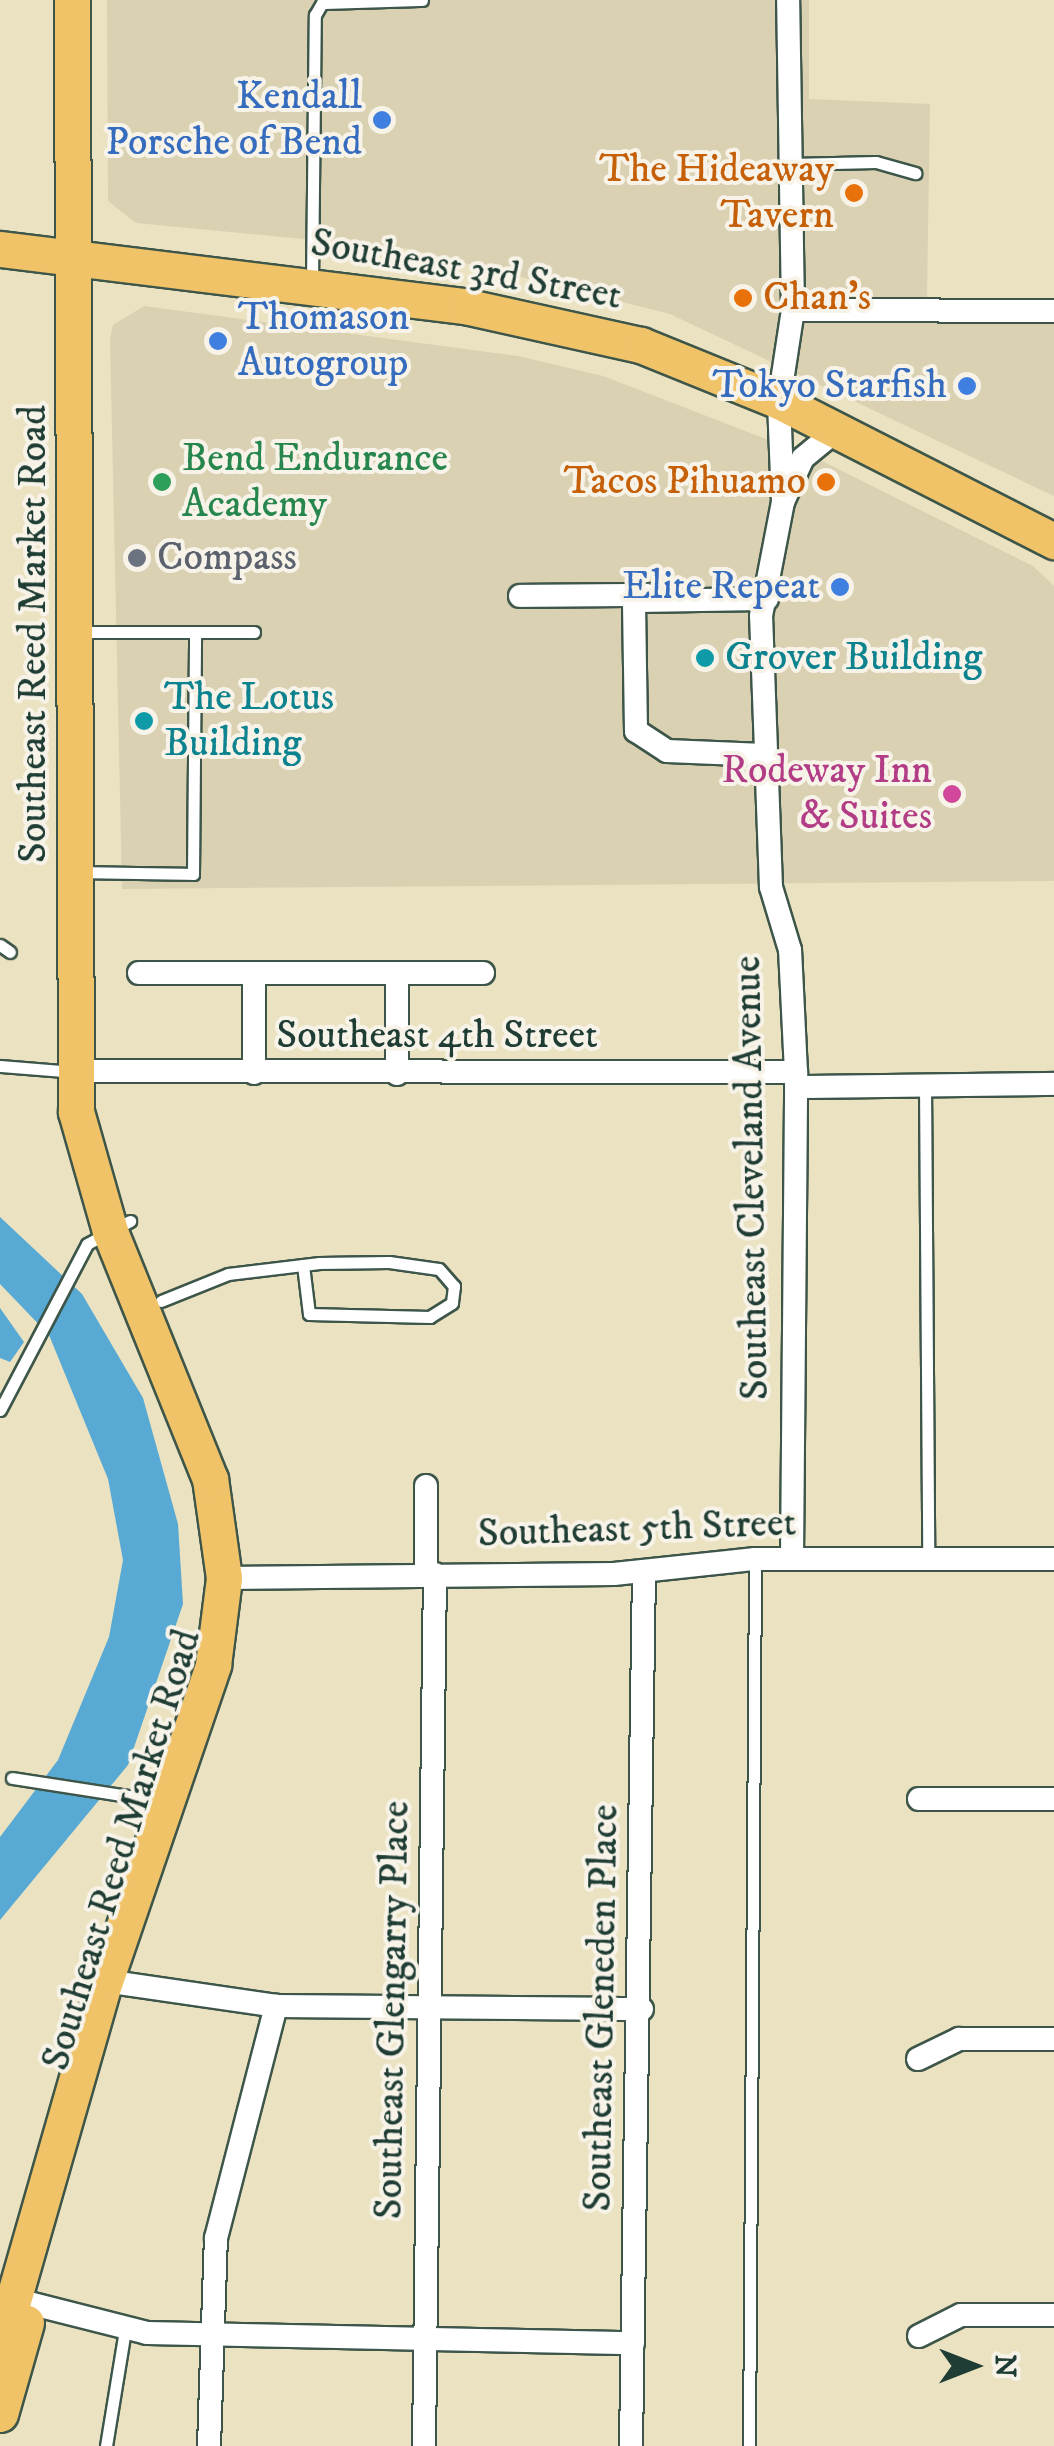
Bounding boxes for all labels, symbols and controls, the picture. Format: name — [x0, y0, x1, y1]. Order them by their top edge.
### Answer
place label: Kendall Porsche of Bend — [105, 73, 362, 167]
marker: Kendall Porsche of Bend — [371, 109, 393, 131]
place label: The Hideaway Tavern — [599, 146, 834, 240]
marker: The Hideaway Tavern — [843, 182, 865, 204]
street label: Southeast 3rd Street — [307, 219, 625, 321]
place label: Chan's — [763, 274, 871, 322]
marker: Chan's — [732, 287, 754, 309]
place label: Thomason Autogroup — [238, 294, 409, 388]
marker: Thomason Autogroup — [207, 330, 229, 352]
place label: Tokyo Starfish — [712, 362, 947, 410]
marker: Tokyo Starfish — [956, 375, 978, 397]
street label: Southeast Reed Market Road — [10, 405, 58, 863]
place label: Bend Endurance Academy — [182, 435, 448, 529]
place label: Tacos Pihuamo — [564, 458, 806, 506]
marker: Bend Endurance Academy — [151, 471, 173, 493]
marker: Tacos Pihuamo — [815, 471, 837, 493]
place label: Compass — [157, 534, 297, 582]
marker: Compass — [126, 547, 148, 569]
place label: Elite Repeat — [622, 563, 820, 611]
marker: Elite Repeat — [829, 576, 851, 598]
place label: Grover Building — [725, 634, 982, 682]
marker: Grover Building — [694, 647, 716, 669]
place label: The Lotus Building — [164, 674, 334, 768]
marker: The Lotus Building — [133, 710, 155, 732]
place label: Rodeway Inn & Suites — [721, 747, 932, 841]
marker: Rodeway Inn & Suites — [941, 783, 963, 805]
street label: Southeast Cleveland Avenue — [724, 955, 780, 1401]
street label: Southeast 4th Street — [276, 1012, 598, 1060]
street label: Southeast 5th Street — [477, 1499, 797, 1559]
street label: Southeast Reed Market Road — [32, 1624, 212, 2076]
street label: Southeast Glengarry Place — [365, 1800, 421, 2220]
street label: Southeast Gleneden Place — [574, 1804, 630, 2212]
north arrow — [924, 2316, 1024, 2416]
text: N — [987, 2355, 1022, 2377]

